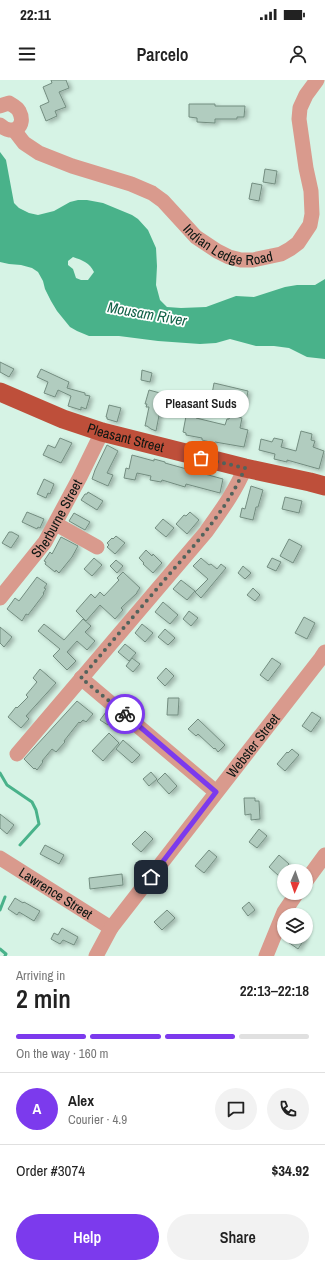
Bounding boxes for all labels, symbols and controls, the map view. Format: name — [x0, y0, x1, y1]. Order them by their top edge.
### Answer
text: 22:11 — [20, 4, 51, 25]
text: Parcelo — [136, 42, 189, 67]
icon: menu — [16, 43, 38, 65]
icon: person — [287, 43, 309, 65]
street label: Indian Ledge Road — [179, 220, 274, 269]
water label: Mousam River — [106, 296, 189, 331]
callout: Pleasant Suds — [153, 390, 249, 418]
text: Pleasant Suds — [165, 395, 237, 412]
street label: Pleasant Street — [85, 419, 166, 456]
pin — [184, 441, 218, 475]
icon: bag — [190, 447, 212, 469]
street label: Sherburne Street — [27, 476, 86, 561]
courier — [105, 694, 145, 734]
icon: bike — [114, 703, 136, 725]
street label: Webster Street — [222, 710, 284, 781]
pin — [134, 860, 168, 894]
street label: Lawrence Street — [16, 863, 96, 923]
north arrow — [277, 864, 313, 900]
map controls — [277, 864, 313, 944]
icon: home — [140, 866, 162, 888]
button: layers — [277, 908, 313, 944]
text: Arriving in — [16, 967, 65, 984]
text: 22:13–22:18 — [240, 980, 309, 1001]
text: 2 min — [16, 981, 71, 1016]
text: On the way · 160 m — [16, 1045, 108, 1062]
button: chat — [215, 1088, 257, 1130]
button: phone — [267, 1088, 309, 1130]
text: Alex — [68, 1090, 94, 1111]
text: A — [33, 1098, 41, 1119]
text: Courier · 4.9 — [68, 1111, 127, 1128]
text: Order #3074 — [16, 1160, 85, 1181]
text: $34.92 — [271, 1160, 309, 1181]
button: Help — [16, 1214, 159, 1260]
button: Share — [167, 1214, 309, 1260]

